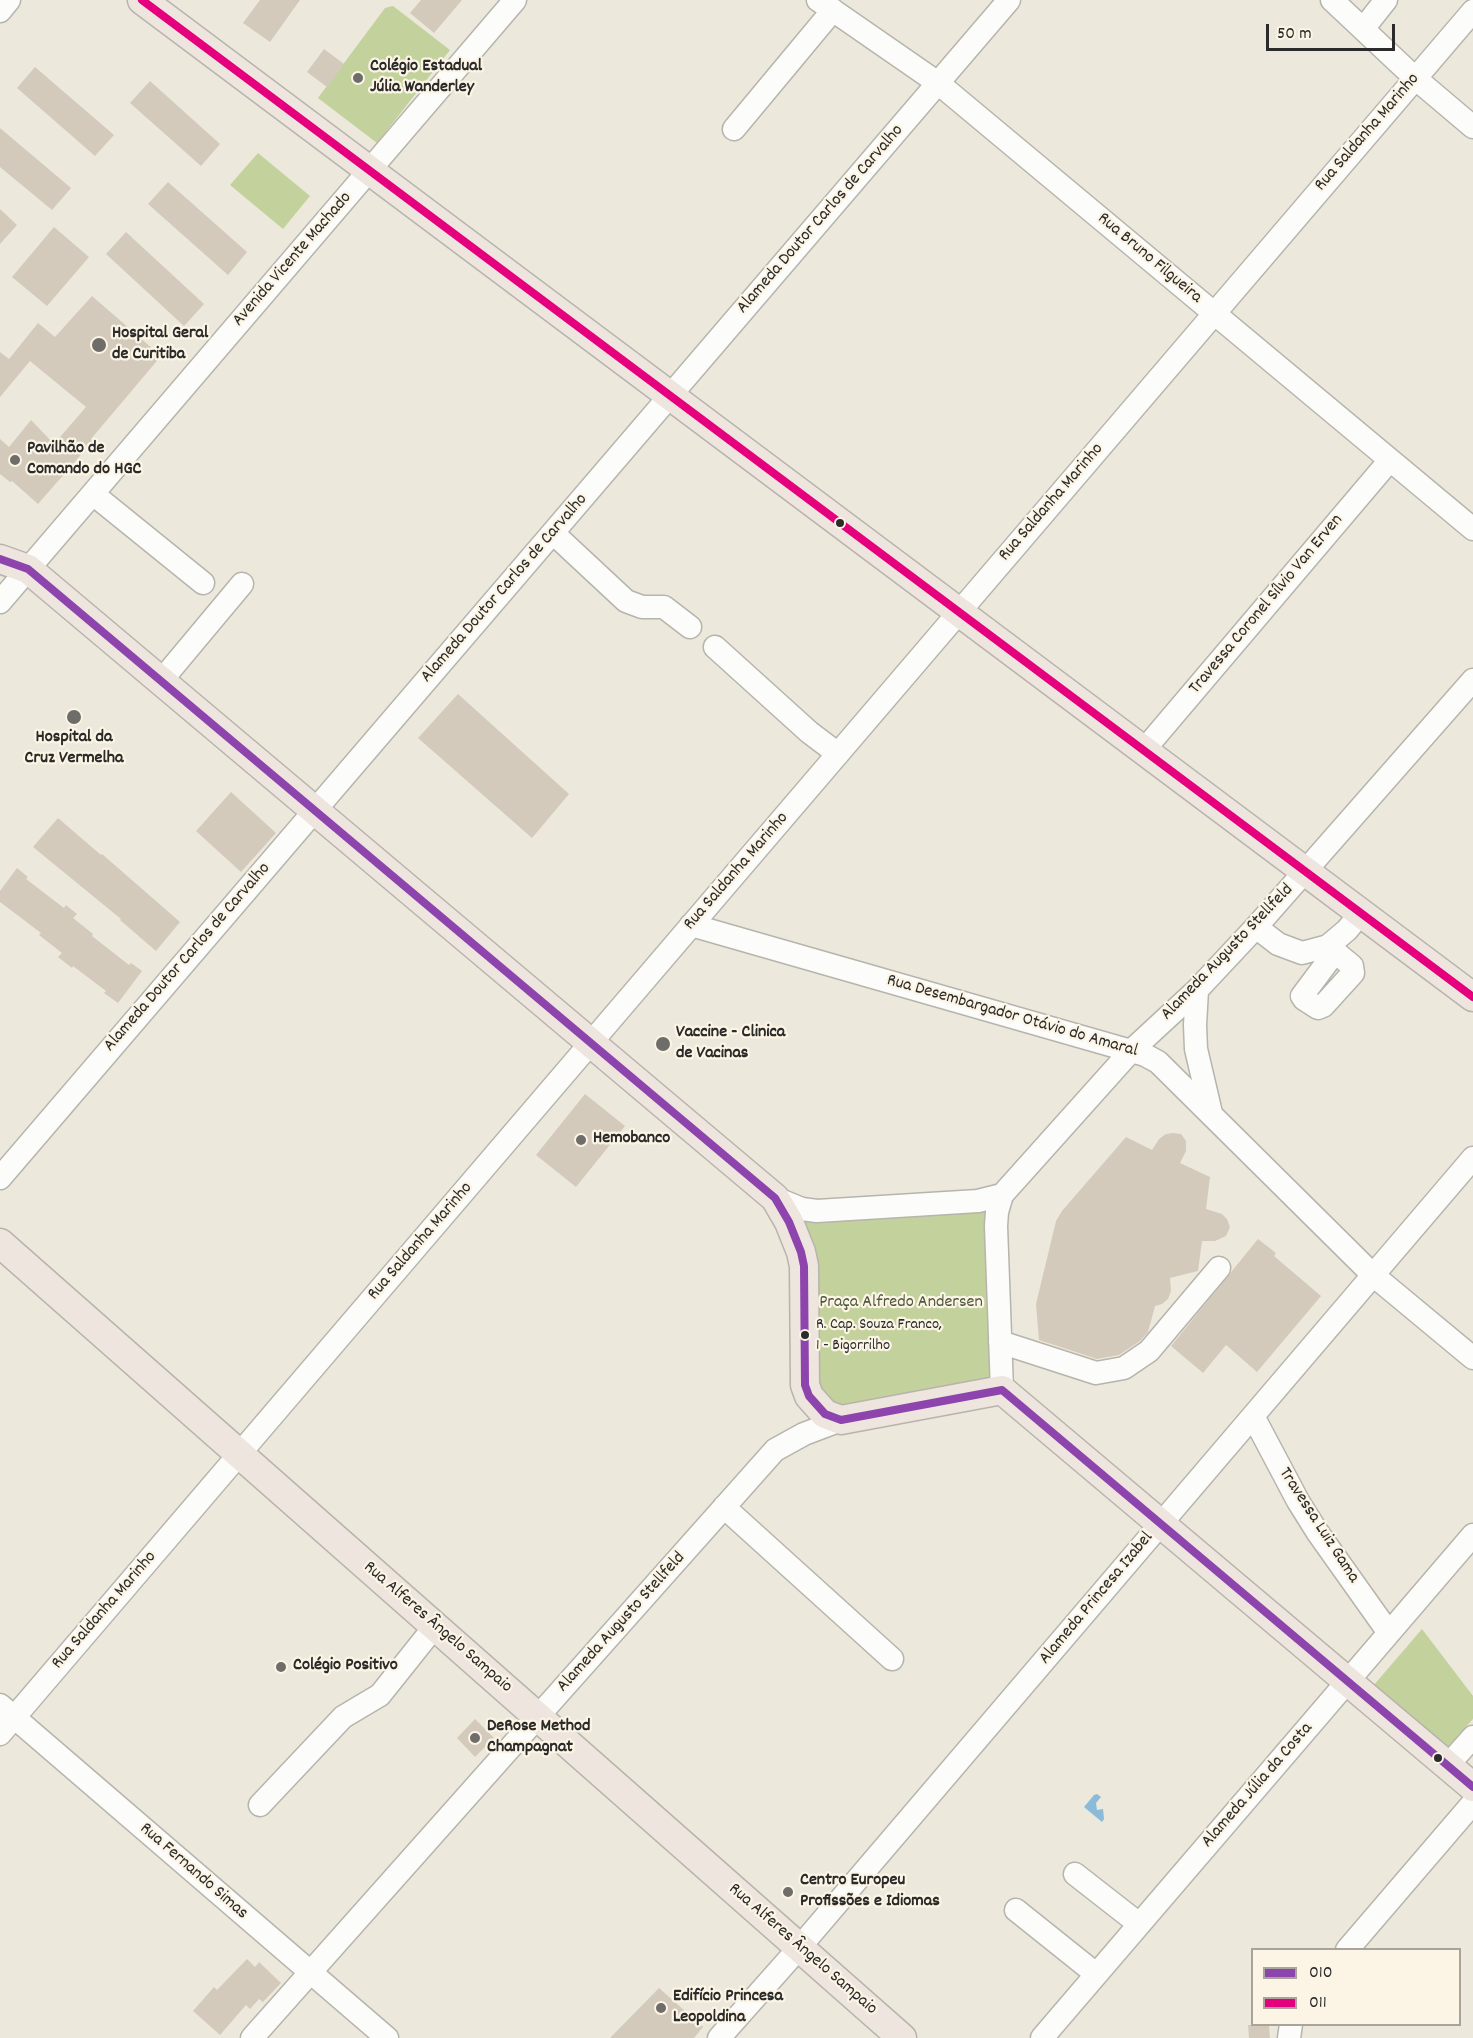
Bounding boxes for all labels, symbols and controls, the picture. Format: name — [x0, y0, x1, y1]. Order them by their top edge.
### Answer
scale bar — [1269, 12, 1398, 50]
text: 50 m — [1277, 22, 1312, 47]
place label: Colégio Estadual Júlia Wanderley — [370, 57, 482, 100]
street label: Rua Saldanha Marinho — [1311, 70, 1425, 196]
marker: Colégio Estadual Júlia Wanderley — [351, 71, 365, 85]
street label: Alameda Doutor Carlos de Carvalho — [733, 121, 909, 319]
street label: Avenida Vicente Machado — [229, 188, 357, 332]
street label: Rua Bruno Filgueira — [1092, 209, 1206, 309]
place label: Hospital Geral de Curitiba — [112, 324, 208, 366]
marker: Hospital Geral de Curitiba — [90, 336, 108, 354]
place label: Pavilhão de Comando do HGC — [27, 439, 141, 482]
street label: Rua Saldanha Marinho — [995, 440, 1109, 566]
marker: Pavilhão de Comando do HGC — [8, 453, 22, 467]
street label: Alameda Doutor Carlos de Carvalho — [417, 490, 593, 688]
street label: Travessa Coronel Sílvio Van Erven — [1185, 511, 1349, 699]
unlabelled marker — [834, 517, 846, 529]
marker: Hospital da Cruz Vermelha — [65, 708, 83, 726]
place label: Hospital da Cruz Vermelha — [25, 728, 123, 771]
street label: Rua Saldanha Marinho — [680, 809, 794, 935]
street label: Alameda Doutor Carlos de Carvalho — [100, 859, 276, 1057]
street label: Alameda Augusto Stellfeld — [1157, 880, 1299, 1026]
street label: Rua Desembargador Otávio do Amaral — [884, 971, 1140, 1063]
place label: Vaccine - Clinica de Vacinas — [676, 1023, 785, 1066]
marker: Vaccine - Clinica de Vacinas — [654, 1035, 672, 1053]
place label: Hemobanco — [593, 1129, 670, 1151]
marker: Hemobanco — [574, 1133, 588, 1147]
street label: Rua Saldanha Marinho — [364, 1179, 478, 1305]
park label: Praça Alfredo Andersen — [819, 1293, 983, 1315]
place label: R. Cap. Souza Franco, 1 - Bigorrilho — [816, 1316, 942, 1354]
marker: R. Cap. Souza Franco, 1 - Bigorrilho — [799, 1329, 811, 1341]
street label: Travessa Luiz Gama — [1273, 1464, 1363, 1588]
street label: Alameda Princesa Izabel — [1035, 1528, 1159, 1670]
street label: Rua Saldanha Marinho — [48, 1548, 162, 1674]
street label: Alameda Augusto Stellfeld — [553, 1548, 691, 1698]
street label: Rua Alferes Ângelo Sampaio — [358, 1557, 516, 1699]
place label: Colégio Positivo — [293, 1656, 398, 1678]
marker: Colégio Positivo — [274, 1660, 288, 1674]
place label: DeRose Method Champagnat — [487, 1717, 590, 1760]
street label: Alameda Júlia da Costa — [1198, 1719, 1318, 1853]
marker: DeRose Method Champagnat — [468, 1731, 482, 1745]
unlabelled marker — [1432, 1752, 1444, 1764]
street label: Rua Fernando Simas — [134, 1819, 252, 1925]
place label: Centro Europeu Profissões e Idiomas — [800, 1871, 940, 1914]
street label: Rua Alferes Ângelo Sampaio — [723, 1879, 881, 2021]
marker: Centro Europeu Profissões e Idiomas — [781, 1885, 795, 1899]
legend — [1251, 1948, 1461, 2026]
text: 010 — [1309, 1961, 1333, 1986]
place label: Edifício Princesa Leopoldina — [673, 1987, 783, 2030]
text: 011 — [1309, 1991, 1327, 2016]
marker: Edifício Princesa Leopoldina — [654, 2001, 668, 2015]

